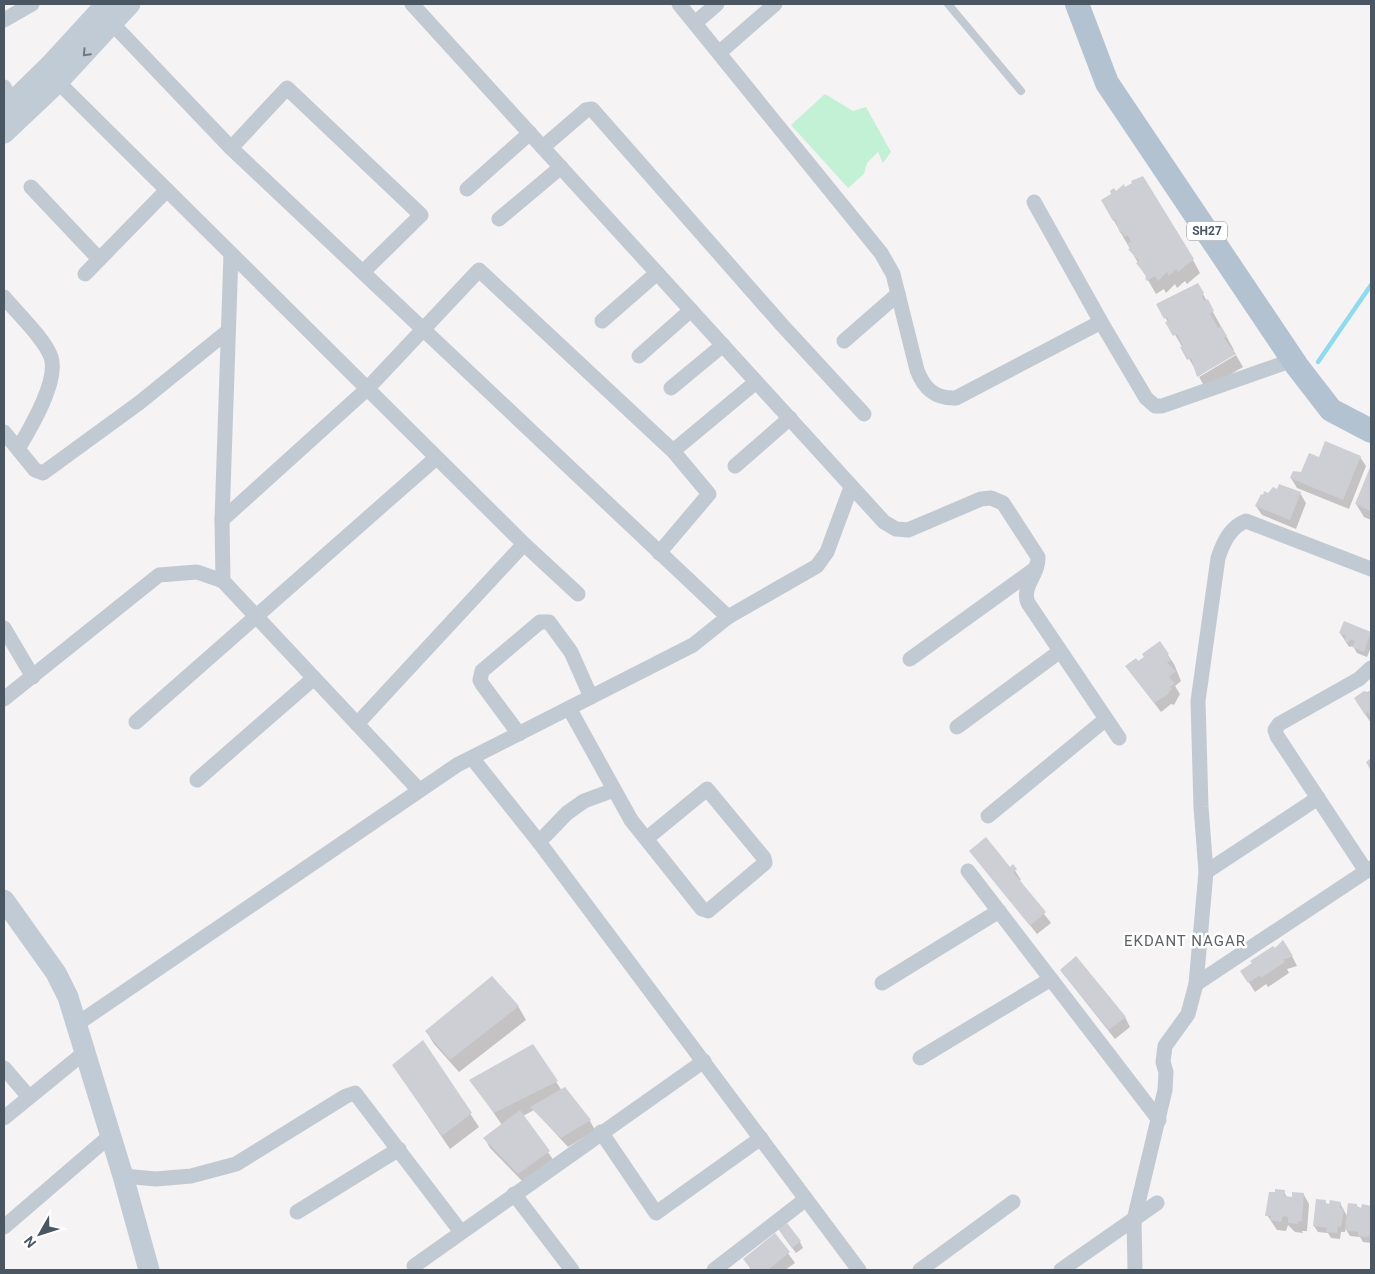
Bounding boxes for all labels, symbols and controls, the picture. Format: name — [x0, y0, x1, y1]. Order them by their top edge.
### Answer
one-way arrow — [83, 47, 92, 56]
road number: SH27 — [1187, 222, 1227, 240]
district label: EKDANT NAGAR — [1124, 932, 1246, 950]
north arrow — [15, 1209, 65, 1259]
text: N — [21, 1233, 39, 1251]

